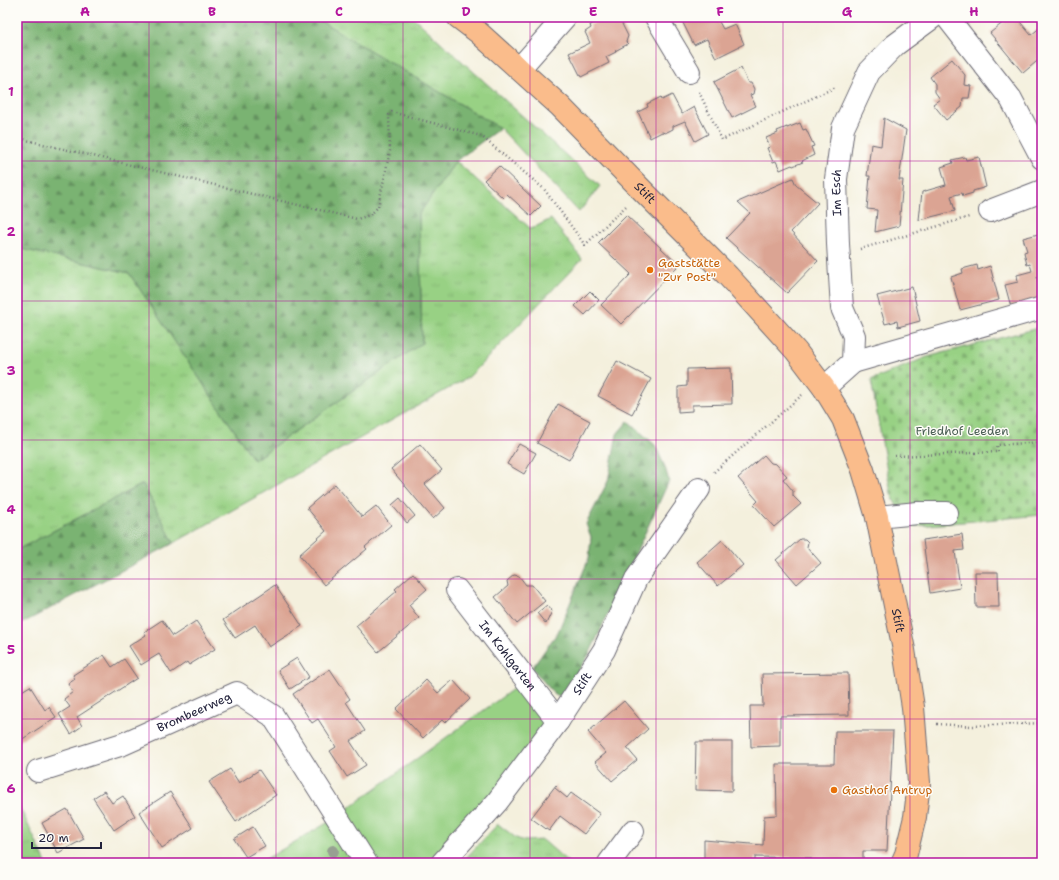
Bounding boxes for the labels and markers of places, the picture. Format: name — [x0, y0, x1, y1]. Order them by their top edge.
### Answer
place label: Gaststätte "Zur Post" — [658, 255, 720, 285]
marker: Gaststätte "Zur Post" — [645, 265, 655, 275]
place label: Gasthof Antrup — [842, 782, 932, 798]
marker: Gasthof Antrup — [829, 785, 839, 795]

